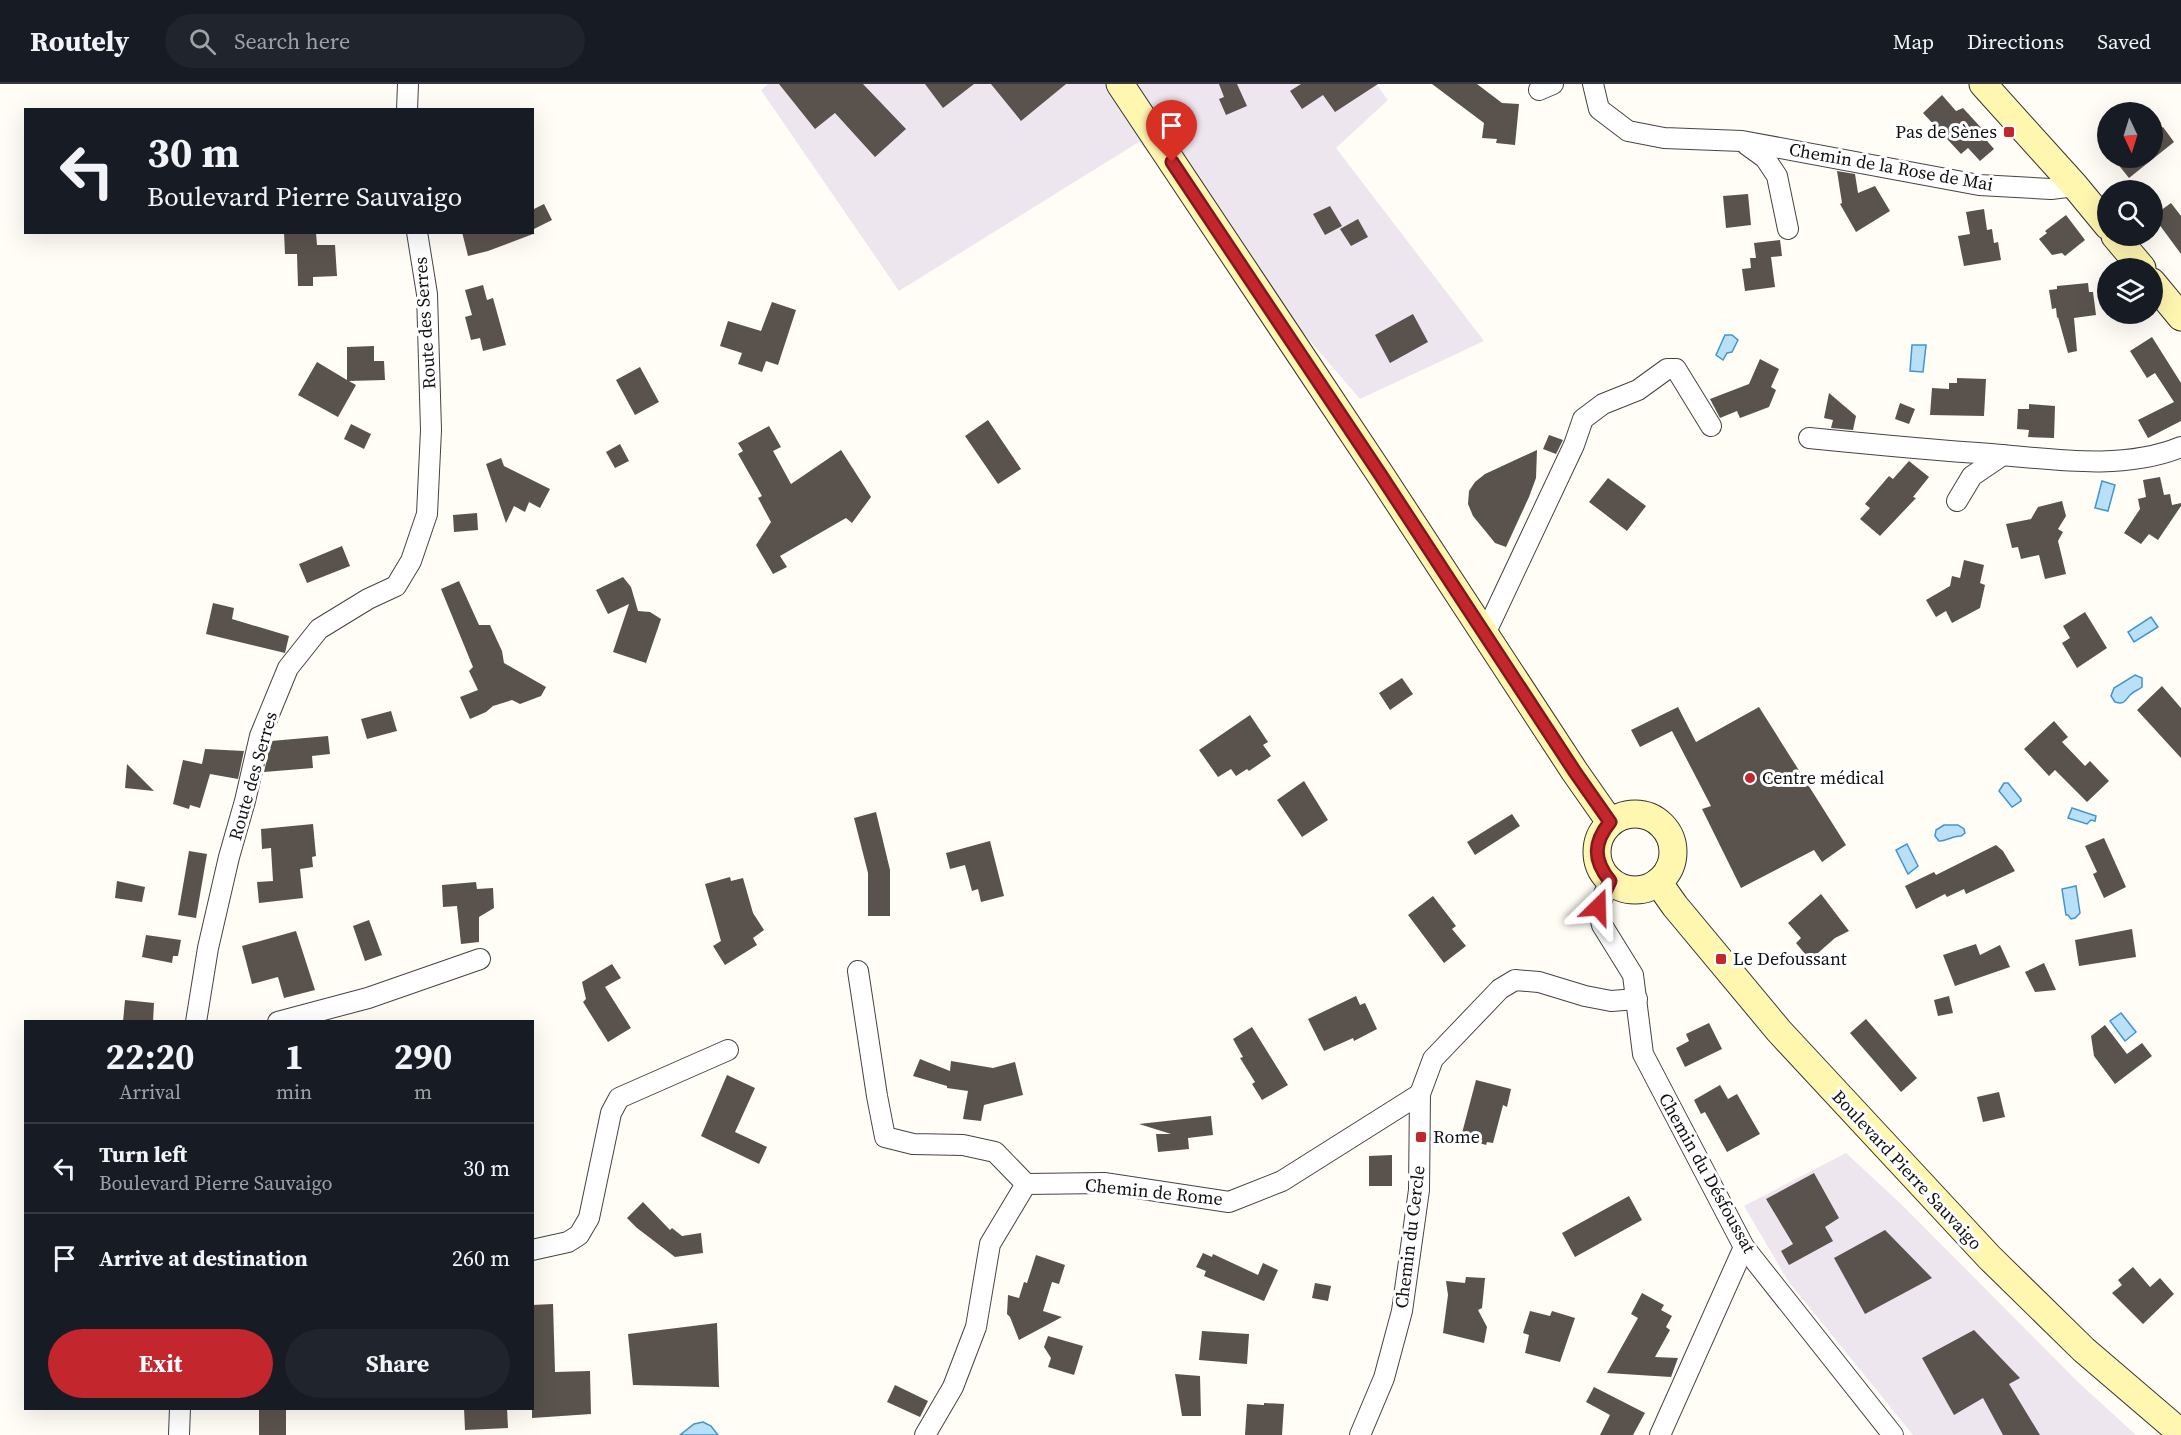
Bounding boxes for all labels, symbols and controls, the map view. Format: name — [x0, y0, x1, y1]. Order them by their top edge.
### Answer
search box — [165, 14, 585, 68]
text: Routely — [30, 22, 129, 60]
icon: search — [186, 25, 219, 58]
text: Search here — [234, 26, 350, 56]
text: Map — [1893, 27, 1934, 56]
text: Directions — [1967, 27, 2064, 56]
text: Saved — [2097, 27, 2151, 56]
pin — [1146, 100, 1197, 162]
north arrow — [2097, 102, 2163, 168]
map controls — [2097, 102, 2163, 324]
icon: arrive — [1155, 109, 1188, 142]
place label: Pas de Sènes — [1895, 119, 1997, 144]
text: 30 m — [147, 123, 240, 181]
marker: Pas de Sènes — [2002, 125, 2016, 139]
icon: left — [48, 132, 126, 210]
street label: Chemin de la Rose de Mai — [1787, 136, 1995, 197]
text: Boulevard Pierre Sauvaigo — [147, 178, 462, 215]
button: search — [2097, 180, 2163, 246]
street label: Route des Serres — [407, 256, 442, 390]
button: layers — [2097, 258, 2163, 324]
street label: Route des Serres — [222, 708, 283, 843]
place label: Centre médical — [1762, 765, 1884, 790]
marker: Centre médical — [1743, 771, 1757, 785]
position arrow — [1566, 875, 1630, 939]
place label: Le Defoussant — [1733, 946, 1847, 971]
marker: Le Defoussant — [1714, 952, 1728, 966]
text: 22:20 — [106, 1032, 194, 1081]
text: 1 — [284, 1032, 304, 1081]
text: 290 — [394, 1032, 452, 1081]
text: Arrival — [119, 1078, 181, 1106]
text: min — [276, 1078, 312, 1106]
text: m — [414, 1078, 432, 1106]
street label: Boulevard Pierre Sauvaigo — [1827, 1084, 1988, 1255]
street label: Chemin du Désfoussat — [1653, 1088, 1762, 1257]
place label: Rome — [1433, 1124, 1480, 1149]
marker: Rome — [1414, 1130, 1428, 1144]
text: Turn left — [99, 1139, 187, 1169]
icon: left — [48, 1152, 81, 1185]
text: 30 m — [463, 1153, 510, 1183]
street label: Chemin du Cercle — [1388, 1164, 1431, 1310]
text: Boulevard Pierre Sauvaigo — [99, 1169, 333, 1197]
street label: Chemin de Rome — [1084, 1172, 1224, 1211]
icon: arrive — [48, 1242, 81, 1275]
text: Arrive at destination — [99, 1243, 308, 1273]
text: 260 m — [452, 1243, 510, 1273]
button: Exit — [48, 1329, 273, 1398]
button: Share — [285, 1329, 510, 1398]

